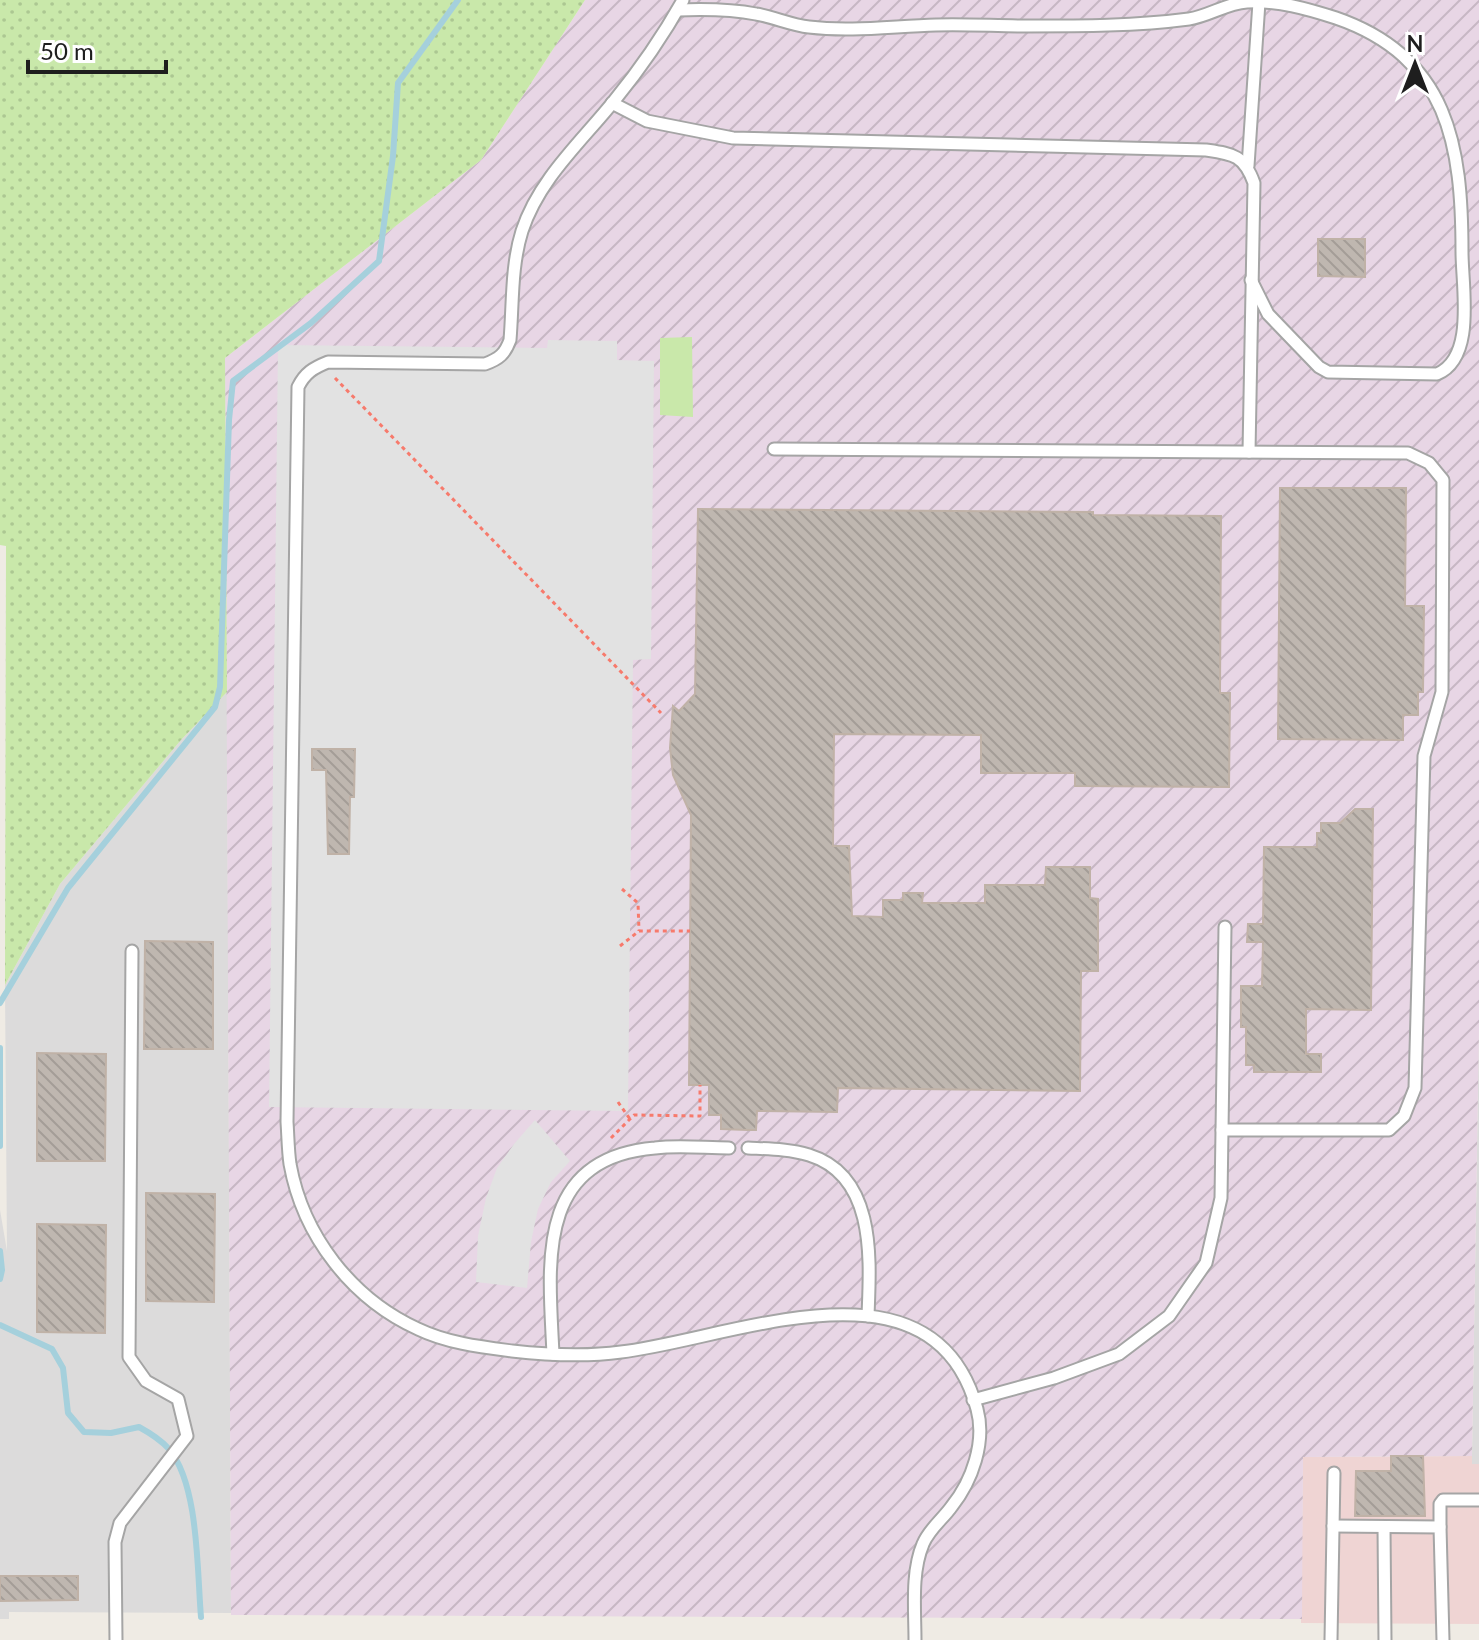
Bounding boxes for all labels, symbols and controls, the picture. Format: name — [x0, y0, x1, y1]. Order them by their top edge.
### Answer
scale bar — [28, 24, 166, 74]
north arrow — [1375, 24, 1455, 104]
text: N — [1407, 30, 1423, 57]
text: 50 m — [40, 36, 94, 65]

